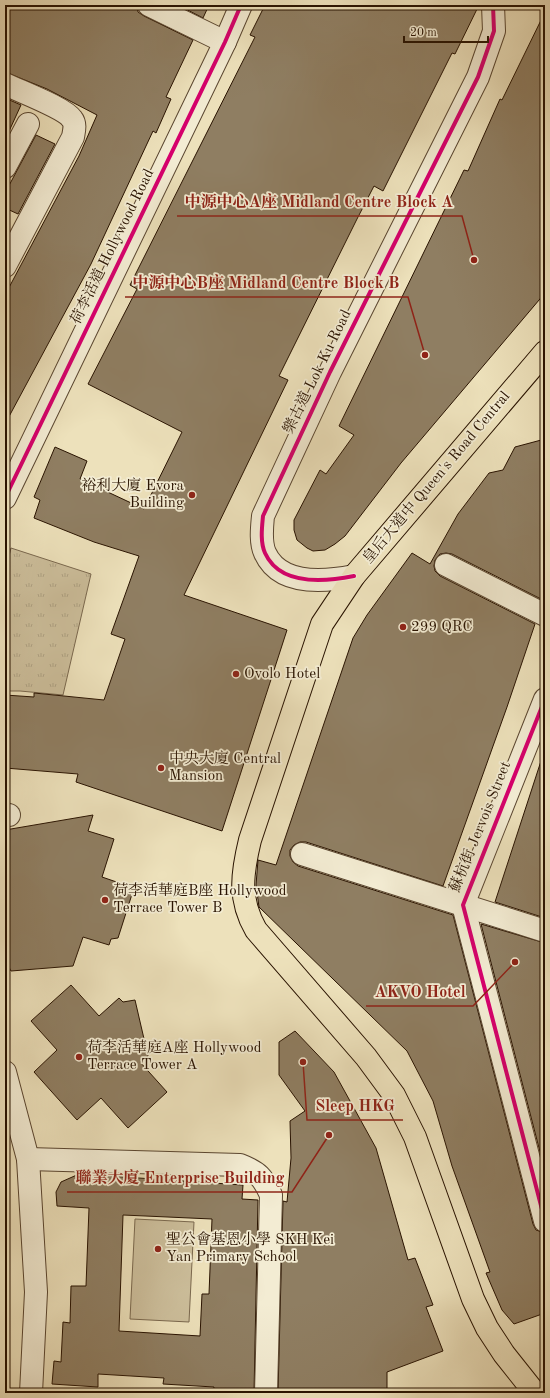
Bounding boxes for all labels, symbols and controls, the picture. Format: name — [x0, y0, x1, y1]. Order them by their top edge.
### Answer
scale bar — [404, 18, 488, 44]
text: 20 m — [410, 27, 437, 39]
street label: 荷李活道 Hollywood Road — [67, 166, 157, 327]
callout: 中源中心A座 Midland Centre Block A — [177, 188, 462, 216]
text: 中源中心A座 Midland Centre Block A — [185, 192, 453, 211]
callout: 中源中心B座 Midland Centre Block B — [125, 269, 408, 297]
text: 中源中心B座 Midland Centre Block B — [133, 273, 399, 292]
street label: 樂古道 Lok Ku Road — [280, 307, 355, 436]
street label: 皇后大道中 Queen's Road Central — [359, 388, 513, 567]
place label: 裕利大廈 Evora Building — [81, 477, 185, 511]
marker: 裕利大廈 Evora Building — [187, 490, 197, 500]
place label: 299 QRC — [411, 620, 473, 635]
marker: 299 QRC — [398, 622, 408, 632]
place label: Ovolo Hotel — [244, 667, 320, 682]
marker: Ovolo Hotel — [231, 669, 241, 679]
place label: 中央大廈 Central Mansion — [169, 750, 281, 784]
street label: 蘇杭街 Jervois Street — [446, 759, 514, 894]
marker: 中央大廈 Central Mansion — [156, 763, 166, 773]
place label: 荷李活華庭B座 Hollywood Terrace Tower B — [113, 882, 287, 916]
marker: 荷李活華庭B座 Hollywood Terrace Tower B — [100, 895, 110, 905]
callout: AKVO Hotel — [366, 978, 473, 1006]
text: AKVO Hotel — [374, 985, 466, 1001]
place label: 荷李活華庭A座 Hollywood Terrace Tower A — [87, 1039, 262, 1073]
marker: 荷李活華庭A座 Hollywood Terrace Tower A — [74, 1052, 84, 1062]
callout: Sleep HKG — [307, 1092, 403, 1120]
text: Sleep HKG — [315, 1099, 395, 1115]
callout: 聯業大廈 Enterprise Building — [67, 1164, 292, 1192]
text: 聯業大廈 Enterprise Building — [76, 1168, 285, 1187]
place label: 聖公會基恩小學 SKH Kei Yan Primary School — [166, 1231, 334, 1265]
marker: 聖公會基恩小學 SKH Kei Yan Primary School — [153, 1244, 163, 1254]

